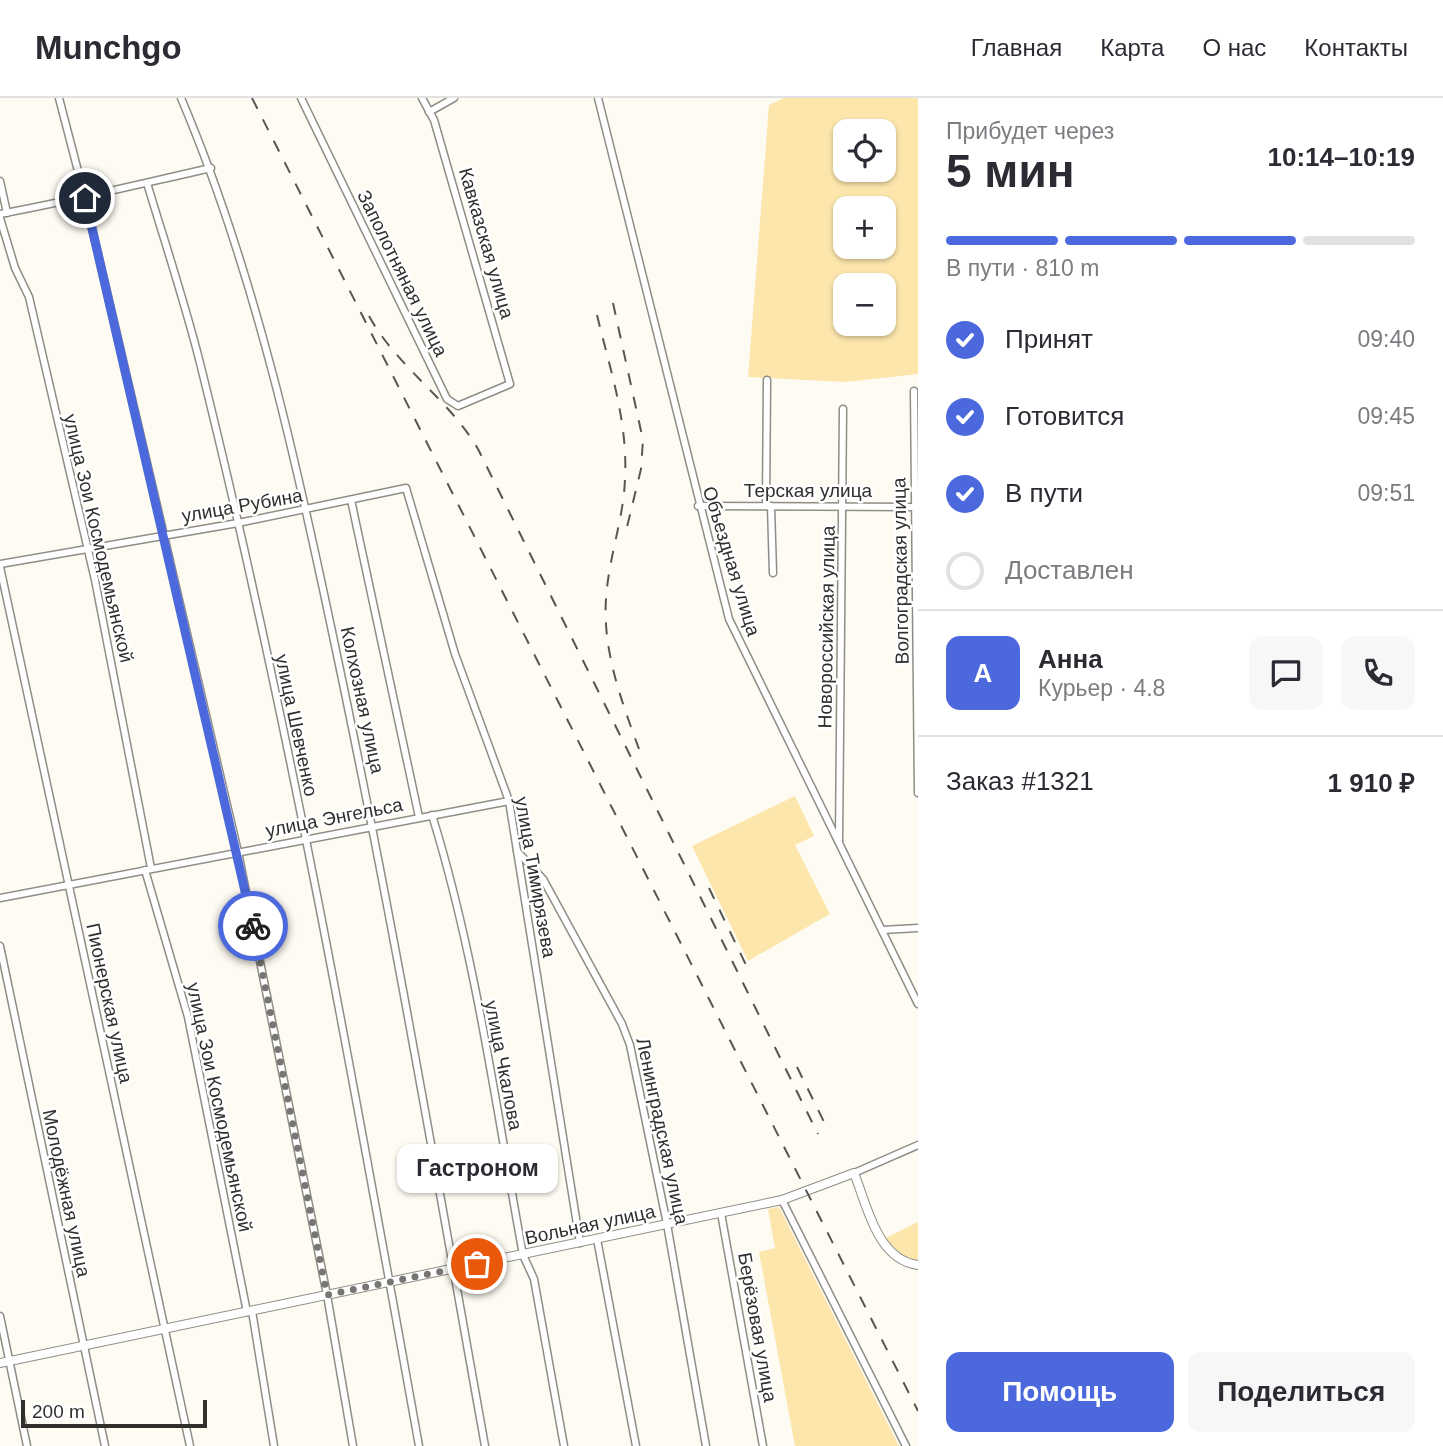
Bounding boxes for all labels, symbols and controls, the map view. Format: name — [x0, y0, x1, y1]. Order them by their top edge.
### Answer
text: Munchgo — [35, 29, 182, 66]
text: Главная — [971, 34, 1062, 61]
text: Карта — [1100, 34, 1164, 61]
text: О нас — [1202, 34, 1266, 61]
text: Контакты — [1304, 34, 1408, 61]
text: Прибудет через — [946, 118, 1114, 144]
map controls — [833, 119, 896, 336]
button: locate — [833, 119, 896, 182]
text: 10:14–10:19 — [1268, 142, 1415, 172]
text: 5 мин — [946, 145, 1074, 197]
street label: Кавказская улица — [455, 165, 518, 321]
pin — [55, 168, 115, 228]
icon: home — [66, 179, 104, 217]
street label: Заполотняная улица — [353, 187, 452, 360]
button: + — [833, 196, 896, 259]
text: В пути · 810 m — [946, 255, 1099, 281]
button: − — [833, 273, 896, 336]
icon: check — [946, 321, 984, 359]
text: Принят — [1005, 324, 1093, 354]
text: 09:40 — [1357, 326, 1415, 352]
icon: check — [946, 398, 984, 436]
text: Готовится — [1005, 401, 1124, 431]
text: 09:45 — [1357, 403, 1415, 429]
street label: улица Зои Космодемьянской — [60, 412, 137, 664]
icon: check — [946, 475, 984, 513]
street label: Волгоградская улица — [888, 477, 913, 665]
text: В пути — [1005, 478, 1083, 508]
street label: Терская улица — [744, 480, 873, 501]
text: 09:51 — [1357, 480, 1415, 506]
street label: улица Рубина — [180, 484, 305, 526]
street label: Объездная улица — [699, 484, 764, 639]
street label: Новороссийская улица — [814, 525, 839, 729]
text: Доставлен — [1005, 555, 1134, 585]
street label: Колхозная улица — [337, 625, 388, 776]
button: chat — [1249, 636, 1323, 710]
button: phone — [1341, 636, 1415, 710]
text: Анна — [1038, 644, 1103, 674]
street label: улица Шевченко — [271, 652, 322, 798]
text: А — [974, 658, 992, 688]
text: Курьер · 4.8 — [1038, 675, 1165, 701]
text: Заказ #1321 — [946, 766, 1094, 796]
text: 1 910 ₽ — [1328, 768, 1415, 798]
street label: улица Энгельса — [264, 794, 405, 841]
street label: улица Тимирязева — [511, 795, 560, 959]
courier — [218, 891, 288, 961]
icon: bike — [234, 907, 272, 945]
street label: Пионерская улица — [82, 921, 137, 1085]
street label: улица Зои Космодемьянской — [183, 980, 256, 1234]
street label: улица Чкалова — [481, 998, 526, 1132]
street label: Ленинградская улица — [632, 1036, 693, 1227]
street label: Молодёжная улица — [38, 1107, 95, 1279]
callout: Гастроном — [396, 1145, 558, 1194]
text: Гастроном — [416, 1155, 539, 1181]
street label: Вольная улица — [523, 1200, 658, 1249]
pin — [447, 1234, 507, 1294]
icon: bag — [458, 1245, 496, 1283]
street label: Берёзовая улица — [734, 1251, 781, 1404]
button: Помощь — [946, 1352, 1174, 1432]
button: Поделиться — [1188, 1352, 1415, 1432]
scale bar — [21, 1397, 206, 1429]
text: 200 m — [32, 1401, 85, 1422]

